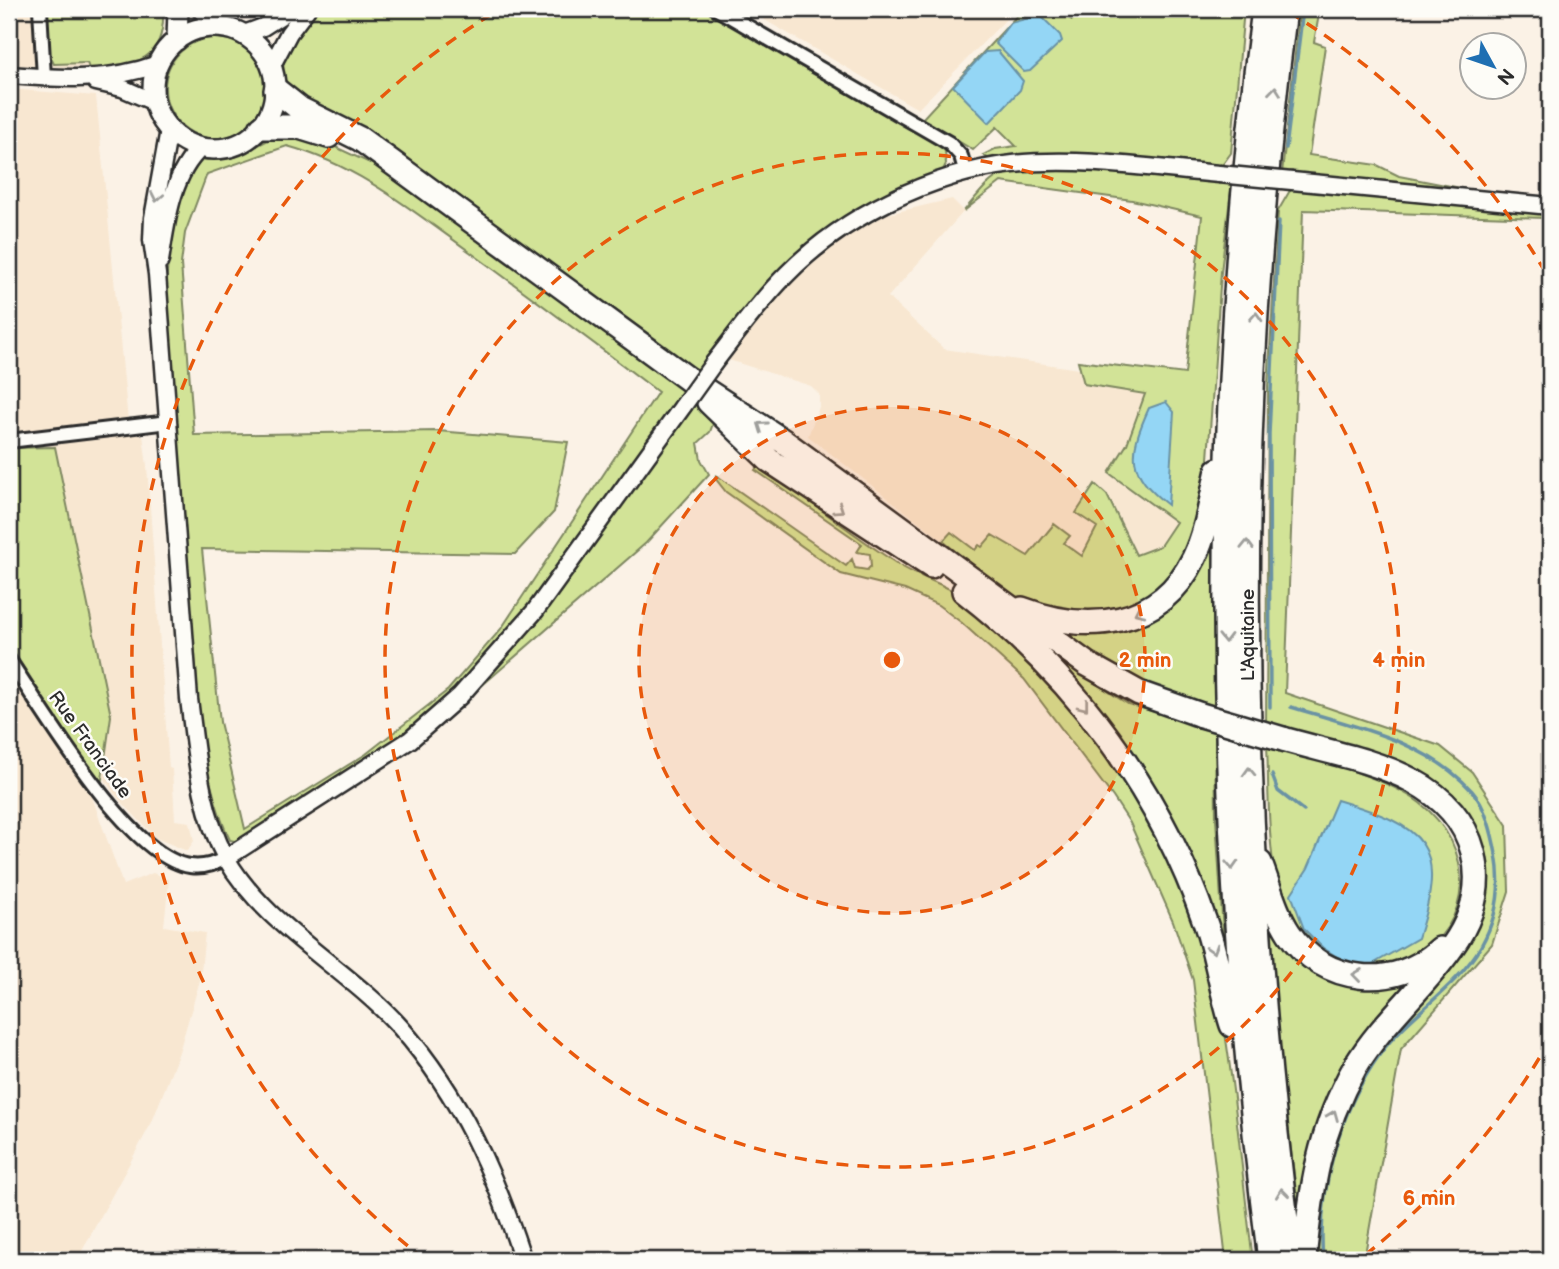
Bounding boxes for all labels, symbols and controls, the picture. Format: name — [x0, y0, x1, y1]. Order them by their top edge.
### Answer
north arrow — [1458, 32, 1528, 102]
text: N — [1491, 63, 1518, 89]
one-way arrow — [1267, 85, 1282, 96]
one-way arrow — [150, 191, 165, 203]
one-way arrow — [1248, 311, 1263, 322]
one-way arrow — [757, 422, 770, 435]
one-way arrow — [832, 501, 845, 514]
one-way arrow — [1239, 539, 1255, 549]
street label: L'Aquitaine — [1237, 589, 1260, 681]
one-way arrow — [1134, 604, 1146, 618]
one-way arrow — [1218, 633, 1233, 644]
centre of rings — [880, 648, 904, 672]
text: 2 min — [1118, 648, 1172, 673]
text: 4 min — [1373, 648, 1425, 673]
street label: Rue Franciade — [43, 687, 136, 803]
one-way arrow — [1076, 699, 1089, 711]
one-way arrow — [1241, 766, 1257, 777]
one-way arrow — [1225, 860, 1240, 871]
one-way arrow — [1205, 943, 1220, 955]
one-way arrow — [1351, 968, 1363, 983]
one-way arrow — [1324, 1109, 1338, 1121]
text: 6 min — [1402, 1186, 1456, 1211]
one-way arrow — [1275, 1187, 1290, 1198]

